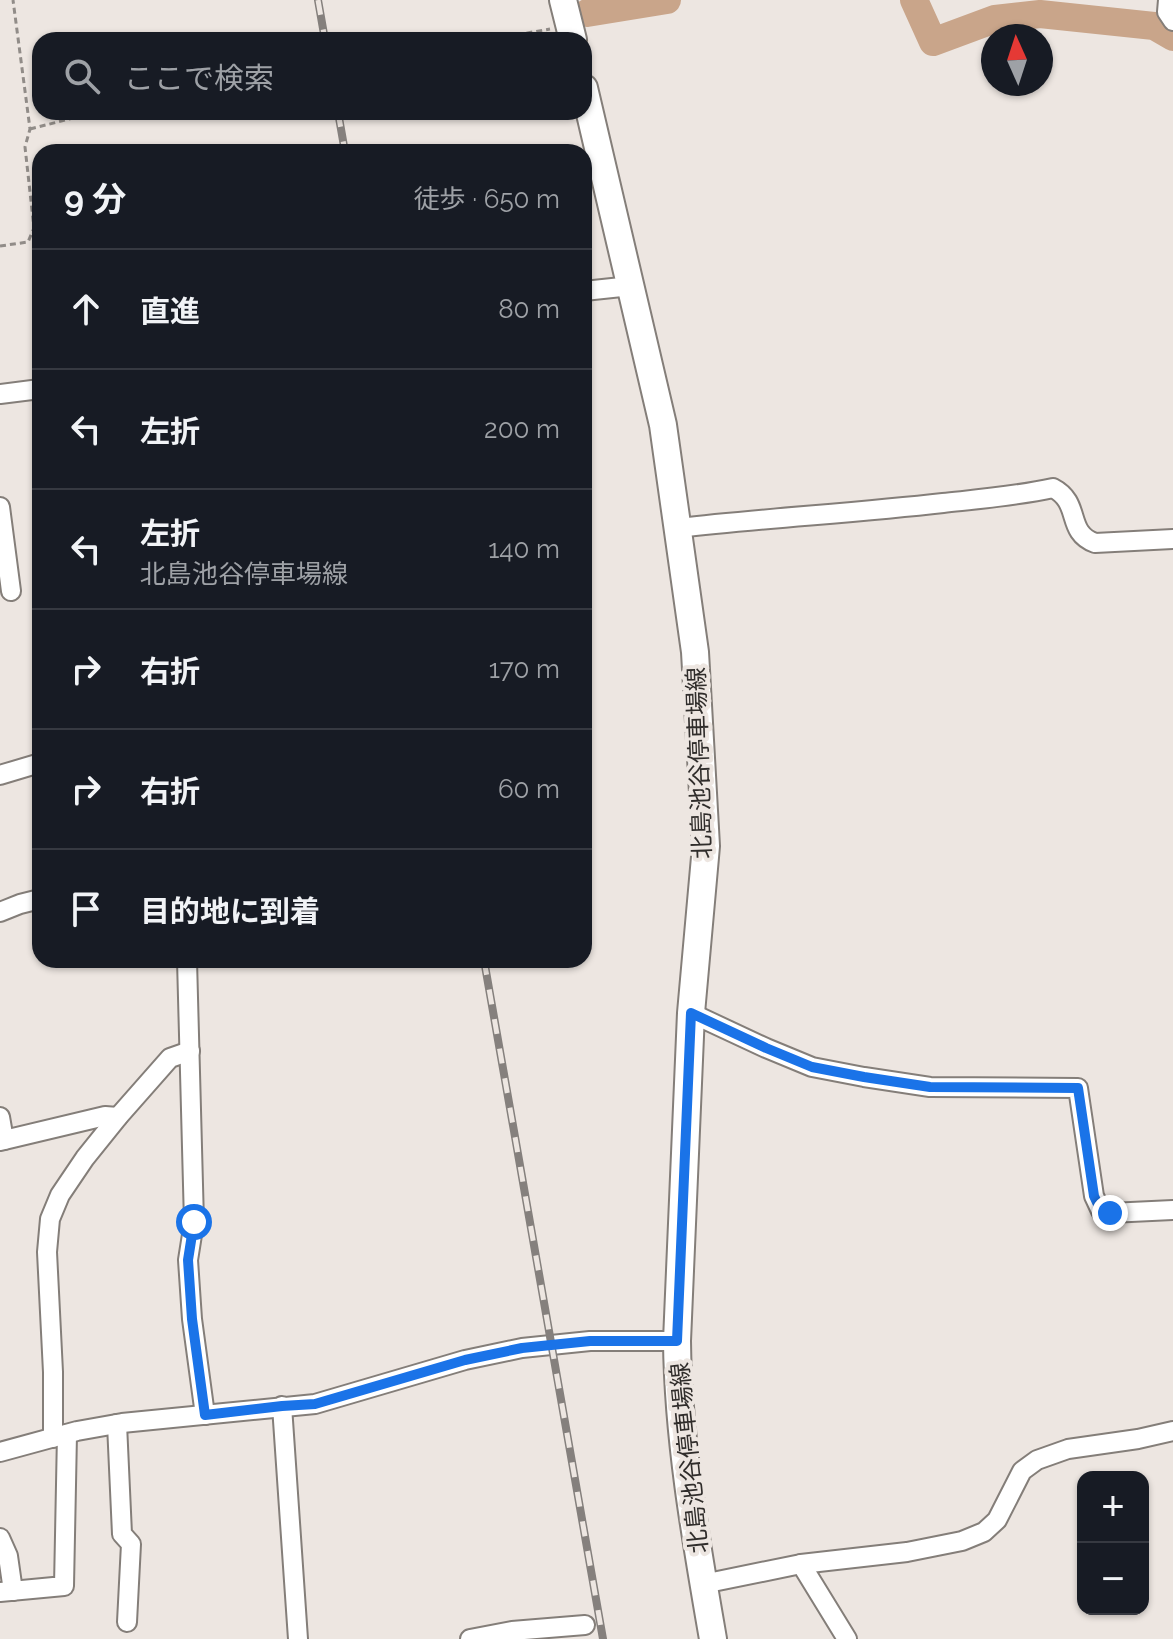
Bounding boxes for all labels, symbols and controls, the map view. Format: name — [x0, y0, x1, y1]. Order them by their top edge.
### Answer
north arrow — [981, 24, 1053, 96]
search box — [32, 32, 592, 120]
icon: search — [60, 54, 104, 98]
text: ここで検索 — [124, 61, 274, 96]
text: 9 分 — [64, 179, 126, 219]
text: 徒歩 · 650 m — [414, 184, 560, 214]
icon: ahead — [64, 287, 108, 331]
text: 直進 — [140, 294, 200, 329]
text: 80 m — [498, 294, 560, 324]
icon: left — [64, 407, 108, 451]
text: 左折 — [140, 414, 200, 449]
text: 200 m — [484, 414, 560, 444]
text: 左折 — [140, 516, 200, 551]
icon: left — [64, 527, 108, 571]
text: 140 m — [488, 534, 560, 564]
text: 北島池谷停車場線 — [140, 559, 348, 589]
icon: right — [64, 647, 108, 691]
text: 右折 — [140, 654, 200, 689]
text: 170 m — [489, 654, 560, 684]
street label: 北島池谷停車場線 — [681, 667, 717, 859]
icon: right — [64, 767, 108, 811]
text: 右折 — [140, 774, 200, 809]
text: 60 m — [498, 774, 560, 804]
icon: arrive — [64, 887, 108, 931]
text: 目的地に到着 — [140, 894, 320, 929]
route end — [1092, 1195, 1128, 1231]
route start — [176, 1204, 212, 1240]
street label: 北島池谷停車場線 — [665, 1361, 713, 1555]
map controls — [1077, 1471, 1149, 1615]
button: + — [1077, 1471, 1149, 1543]
button: − — [1077, 1543, 1149, 1615]

